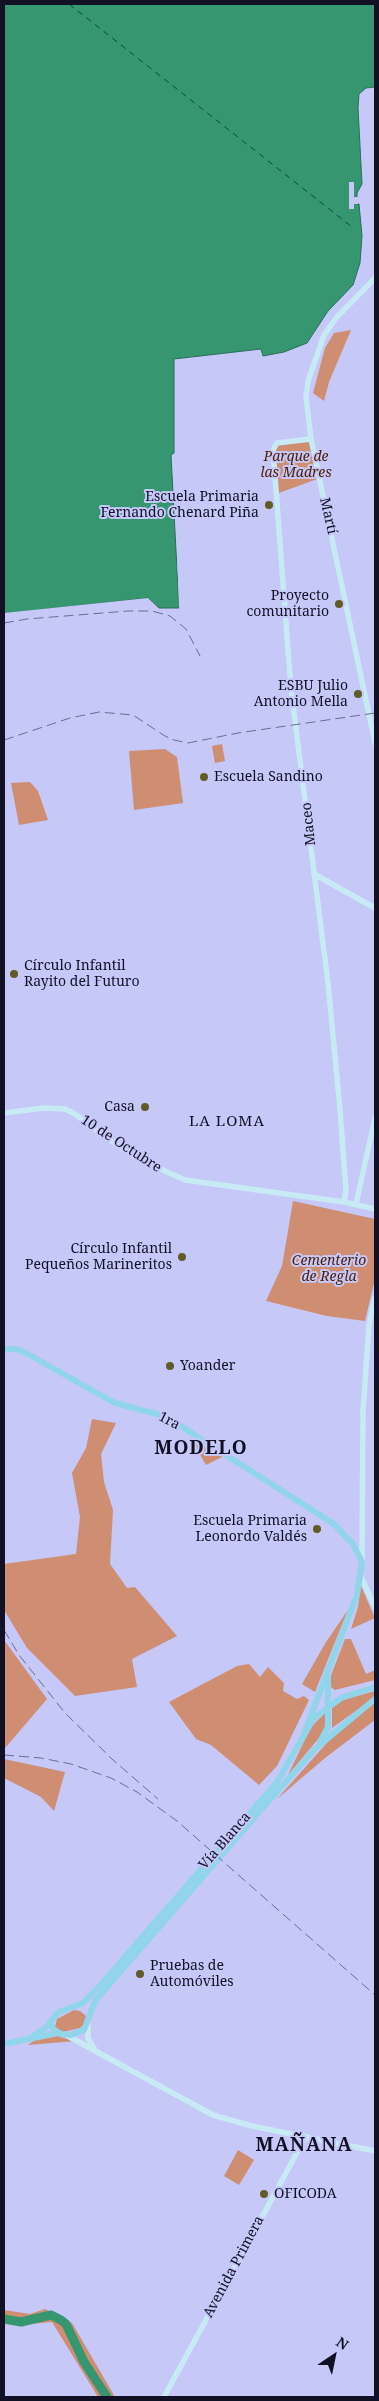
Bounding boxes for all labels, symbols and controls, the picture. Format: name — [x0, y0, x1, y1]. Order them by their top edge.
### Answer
park label: Parque de las Madres — [260, 449, 332, 482]
place label: Escuela Primaria Fernando Chenard Piña — [100, 489, 259, 522]
street label: Martí — [316, 496, 340, 536]
marker: Escuela Primaria Fernando Chenard Piña — [263, 499, 275, 511]
place label: Proyecto comunitario — [246, 588, 329, 620]
marker: Proyecto comunitario — [333, 598, 345, 610]
place label: ESBU Julio Antonio Mella — [254, 678, 348, 710]
marker: ESBU Julio Antonio Mella — [352, 688, 364, 700]
place label: Escuela Sandino — [214, 769, 323, 785]
marker: Escuela Sandino — [198, 771, 210, 783]
street label: Maceo — [298, 802, 320, 846]
place label: Círculo Infantil Rayito del Futuro — [24, 958, 140, 990]
marker: Círculo Infantil Rayito del Futuro — [8, 968, 20, 980]
place label: Casa — [104, 1099, 135, 1115]
marker: Casa — [139, 1101, 151, 1113]
street label: 10 de Octubre — [78, 1112, 164, 1176]
district label: LA LOMA — [188, 1113, 266, 1131]
place label: Círculo Infantil Pequeños Marineritos — [25, 1241, 172, 1274]
marker: Círculo Infantil Pequeños Marineritos — [176, 1251, 188, 1263]
park label: Cementerio de Regla — [292, 1253, 366, 1285]
place label: Yoander — [180, 1358, 235, 1374]
marker: Yoander — [164, 1360, 176, 1372]
street label: 1ra — [155, 1409, 183, 1433]
district label: MODELO — [154, 1438, 248, 1460]
place label: Escuela Primaria Leonordo Valdés — [193, 1513, 307, 1545]
marker: Escuela Primaria Leonordo Valdés — [311, 1523, 323, 1535]
street label: Vía Blanca — [195, 1809, 255, 1873]
place label: Pruebas de Automóviles — [150, 1958, 234, 1990]
marker: Pruebas de Automóviles — [134, 1968, 146, 1980]
district label: MAÑANA — [255, 2135, 353, 2157]
place label: OFICODA — [274, 2186, 337, 2202]
marker: OFICODA — [258, 2188, 270, 2200]
street label: Avenida Primera — [200, 2213, 268, 2321]
north arrow — [309, 2331, 359, 2381]
text: N — [333, 2332, 353, 2354]

